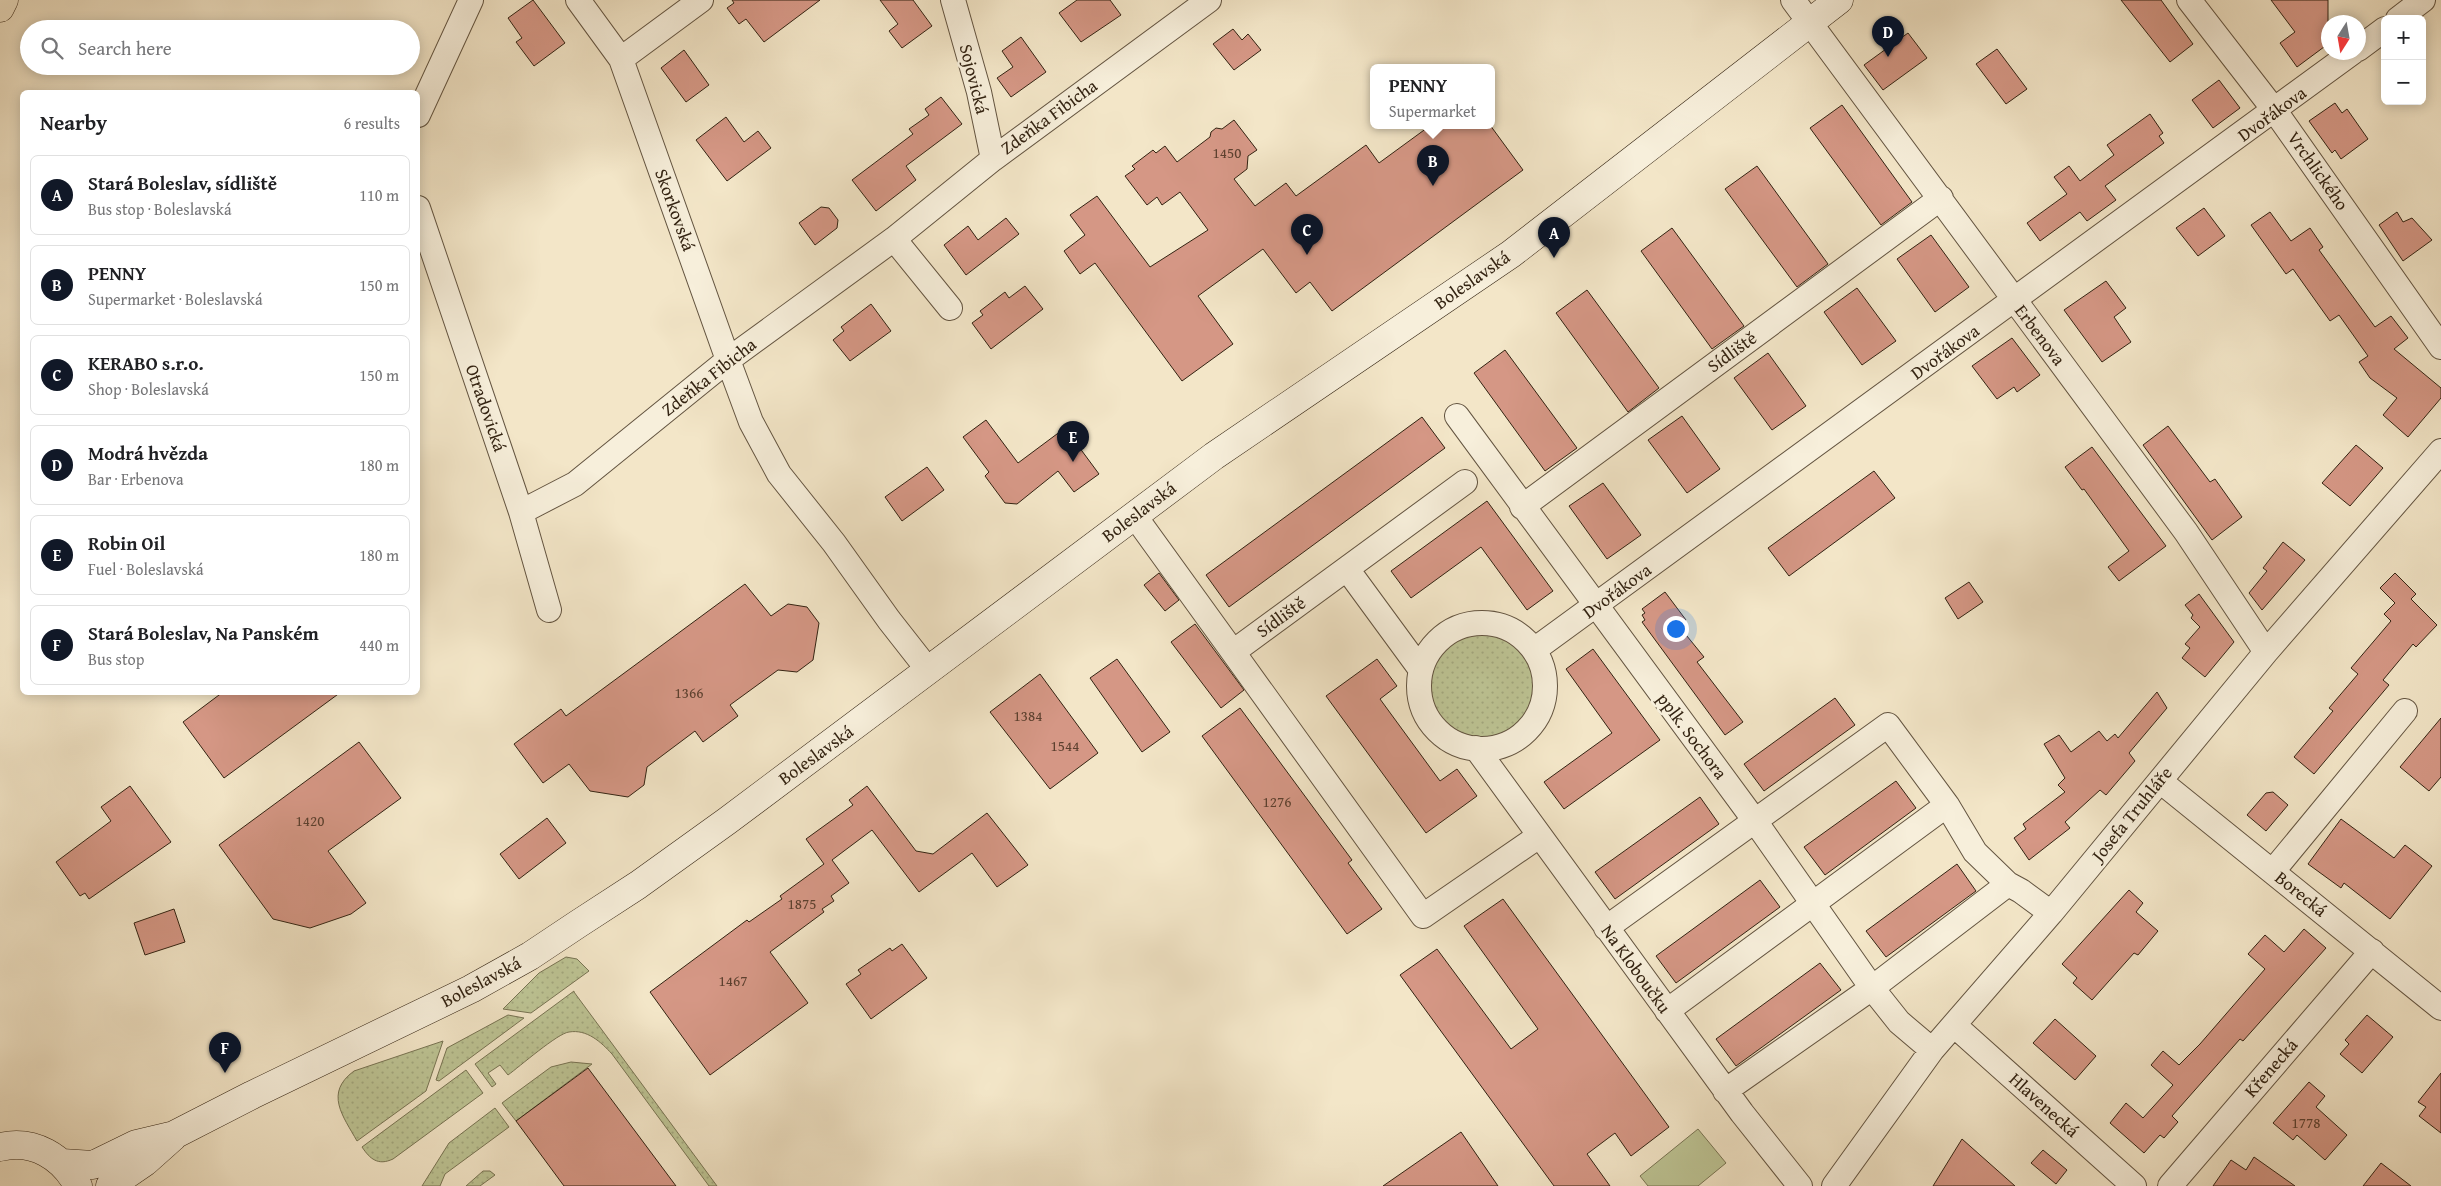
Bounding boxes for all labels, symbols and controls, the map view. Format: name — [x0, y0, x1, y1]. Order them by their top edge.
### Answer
north arrow — [2321, 15, 2366, 60]
map controls — [2381, 15, 2426, 105]
button: + — [2381, 15, 2426, 60]
pin: D — [1872, 16, 1904, 57]
search box — [20, 20, 420, 75]
icon: search — [38, 34, 66, 62]
text: Search here — [78, 34, 172, 62]
street label: Sojovická — [953, 41, 996, 117]
button: − — [2381, 60, 2426, 105]
popup — [1370, 64, 1495, 129]
text: PENNY — [1389, 71, 1447, 99]
street label: Zdeňka Fibicha — [995, 72, 1103, 161]
street label: Dvořákova — [2232, 79, 2312, 148]
text: Supermarket — [1389, 99, 1476, 123]
text: Nearby — [40, 107, 107, 138]
text: 6 results — [343, 111, 400, 135]
street label: Vrchlického — [2281, 126, 2356, 216]
house number: 1450 — [1213, 142, 1241, 163]
pin: B — [1417, 145, 1449, 186]
street label: Skorkovská — [648, 165, 703, 255]
text: Stará Boleslav, sídliště — [88, 169, 277, 197]
text: A — [52, 183, 62, 207]
text: 110 m — [359, 183, 399, 207]
text: Bus stop · Boleslavská — [88, 197, 232, 221]
pin: C — [1291, 214, 1323, 255]
pin: A — [1538, 217, 1570, 258]
street label: Boleslavská — [1428, 243, 1516, 316]
text: PENNY — [88, 259, 146, 287]
text: B — [52, 273, 62, 297]
text: 150 m — [359, 273, 399, 297]
text: Supermarket · Boleslavská — [88, 287, 263, 311]
street label: Erbenova — [2008, 298, 2073, 371]
street label: Dvořákova — [1905, 317, 1985, 386]
street label: Sídliště — [1701, 324, 1762, 379]
street label: Zdeňka Fibicha — [656, 331, 762, 422]
text: KERABO s.r.o. — [88, 349, 204, 377]
street label: Otradovická — [459, 360, 514, 456]
text: C — [52, 363, 62, 387]
text: 150 m — [359, 363, 399, 387]
text: Shop · Boleslavská — [88, 377, 209, 401]
pin: E — [1057, 421, 1089, 462]
text: Modrá hvězda — [88, 439, 208, 467]
text: D — [52, 453, 62, 477]
text: 180 m — [359, 453, 399, 477]
text: Bar · Erbenova — [88, 467, 183, 491]
street label: Boleslavská — [1096, 474, 1182, 549]
text: Robin Oil — [88, 529, 165, 557]
text: E — [53, 543, 61, 567]
text: 180 m — [359, 543, 399, 567]
street label: Dvořákova — [1577, 556, 1657, 625]
text: Fuel · Boleslavská — [88, 557, 204, 581]
street label: Sídliště — [1250, 589, 1311, 644]
your location — [1663, 616, 1689, 642]
text: Stará Boleslav, Na Panském — [88, 619, 319, 647]
text: F — [53, 633, 61, 657]
text: 440 m — [359, 633, 399, 657]
text: Bus stop — [88, 647, 144, 671]
house number: 1366 — [675, 682, 703, 703]
street label: pplk. Sochora — [1651, 687, 1734, 785]
house number: 1384 — [1014, 705, 1042, 726]
street label: Boleslavská — [773, 718, 859, 791]
house number: 1544 — [1051, 735, 1079, 756]
street label: Josefa Truhláře — [2084, 760, 2178, 869]
house number: 1276 — [1263, 791, 1291, 812]
house number: 1420 — [296, 810, 324, 831]
street label: Borecká — [2269, 864, 2334, 923]
house number: 1875 — [788, 893, 816, 914]
street label: Na Kloboučku — [1595, 919, 1678, 1019]
street label: Boleslavská — [436, 949, 526, 1014]
house number: 1467 — [719, 970, 747, 991]
pin: F — [209, 1032, 241, 1073]
street label: Křenecká — [2237, 1032, 2304, 1103]
street label: Hlavenecká — [2003, 1066, 2086, 1144]
house number: 1778 — [2292, 1112, 2320, 1133]

